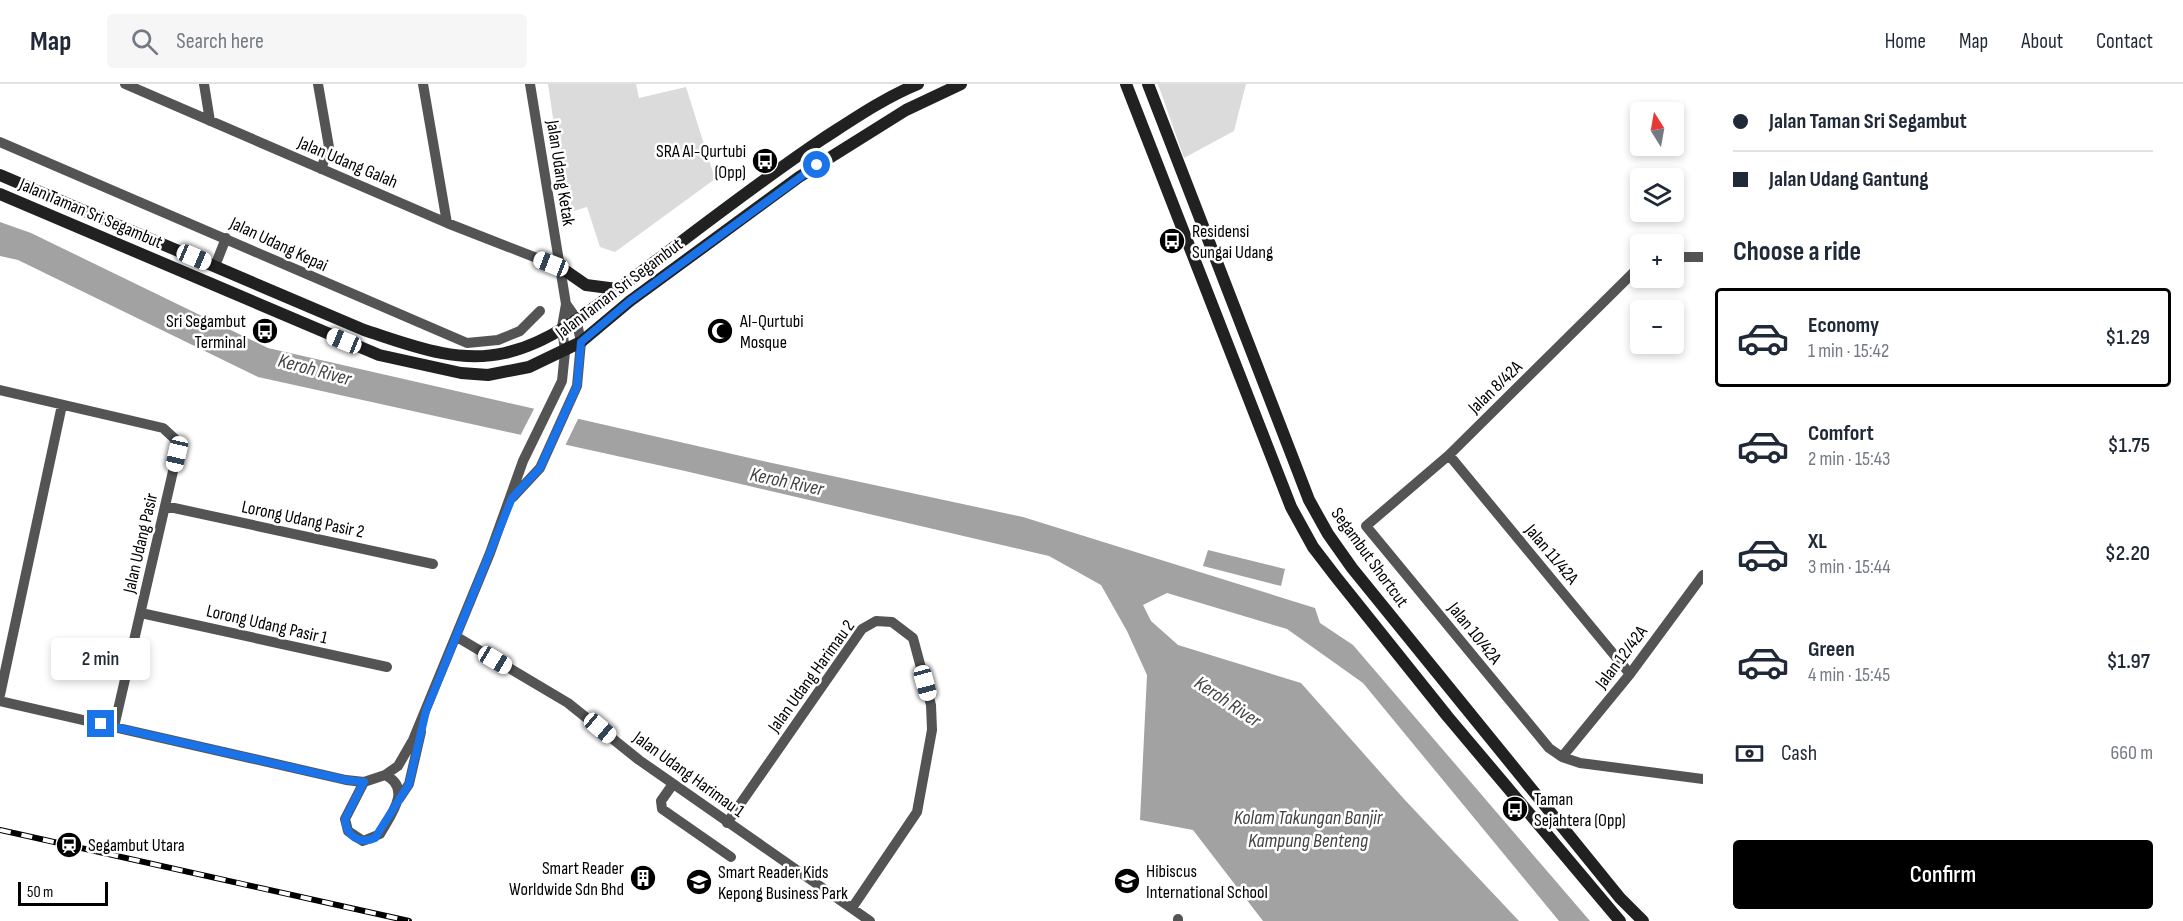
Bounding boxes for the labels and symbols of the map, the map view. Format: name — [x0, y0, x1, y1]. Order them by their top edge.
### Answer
north arrow — [1630, 102, 1684, 156]
street label: Jalan Udang Ketak — [542, 118, 579, 228]
street label: Jalan Udang Galah — [294, 132, 401, 193]
place label: SRA Al-Qurtubi (Opp) — [656, 141, 746, 183]
bus stop icon: SRA Al-Qurtubi (Opp) — [750, 146, 780, 176]
route start — [803, 151, 830, 178]
street label: Jalan Taman Sri Segambut — [15, 173, 166, 253]
street label: Jalan Udang Kepai — [226, 212, 331, 276]
place label: Residensi Sungai Udang — [1192, 221, 1273, 263]
bus stop icon: Residensi Sungai Udang — [1157, 226, 1187, 256]
street label: Jalan Taman Sri Segambut — [551, 234, 687, 344]
car — [174, 242, 214, 272]
car — [531, 249, 571, 279]
place label: Sri Segambut Terminal — [166, 311, 246, 353]
place label: Al-Qurtubi Mosque — [739, 311, 804, 353]
bus stop icon: Sri Segambut Terminal — [250, 316, 280, 346]
mosque icon: Al-Qurtubi Mosque — [705, 316, 735, 346]
car — [324, 326, 364, 356]
water label: Keroh River — [276, 349, 355, 392]
street label: Jalan 8/42A — [1463, 356, 1527, 419]
car — [164, 434, 190, 474]
water label: Keroh River — [748, 462, 827, 502]
street label: Jalan Udang Pasir — [119, 491, 162, 596]
street label: Lorong Udang Pasir 2 — [240, 496, 366, 543]
street label: Segambut Shortcut — [1327, 504, 1413, 611]
street label: Jalan 11/42A — [1520, 519, 1583, 589]
street label: Jalan 10/42A — [1443, 598, 1506, 669]
street label: Lorong Udang Pasir 1 — [204, 600, 330, 649]
street label: Jalan Udang Harimau 2 — [763, 616, 859, 737]
street label: Jalan 12/42A — [1590, 622, 1652, 694]
callout: 2 min — [51, 637, 150, 679]
car — [475, 643, 515, 677]
car — [912, 663, 938, 703]
water label: Keroh River — [1190, 671, 1266, 733]
route end — [87, 710, 114, 737]
car — [580, 710, 620, 746]
street label: Jalan Udang Harimau 1 — [628, 726, 749, 822]
place label: Taman Sejahtera (Opp) — [1534, 789, 1626, 831]
bus stop icon: Taman Sejahtera (Opp) — [1500, 794, 1530, 824]
water label: Kolam Takungan Banjir Kampung Benteng — [1234, 806, 1384, 853]
station icon: Segambut Utara — [54, 830, 84, 860]
place label: Segambut Utara — [88, 835, 185, 856]
place label: Smart Reader Worldwide Sdn Bhd — [509, 858, 624, 900]
place label: Hibiscus International School — [1146, 861, 1268, 903]
place label: Smart Reader Kids Kepong Business Park — [718, 862, 848, 904]
building icon: Smart Reader Worldwide Sdn Bhd — [628, 863, 658, 893]
school or university icon: Hibiscus International School — [1112, 866, 1142, 896]
school or university icon: Smart Reader Kids Kepong Business Park — [684, 867, 714, 897]
scale bar — [18, 879, 108, 906]

